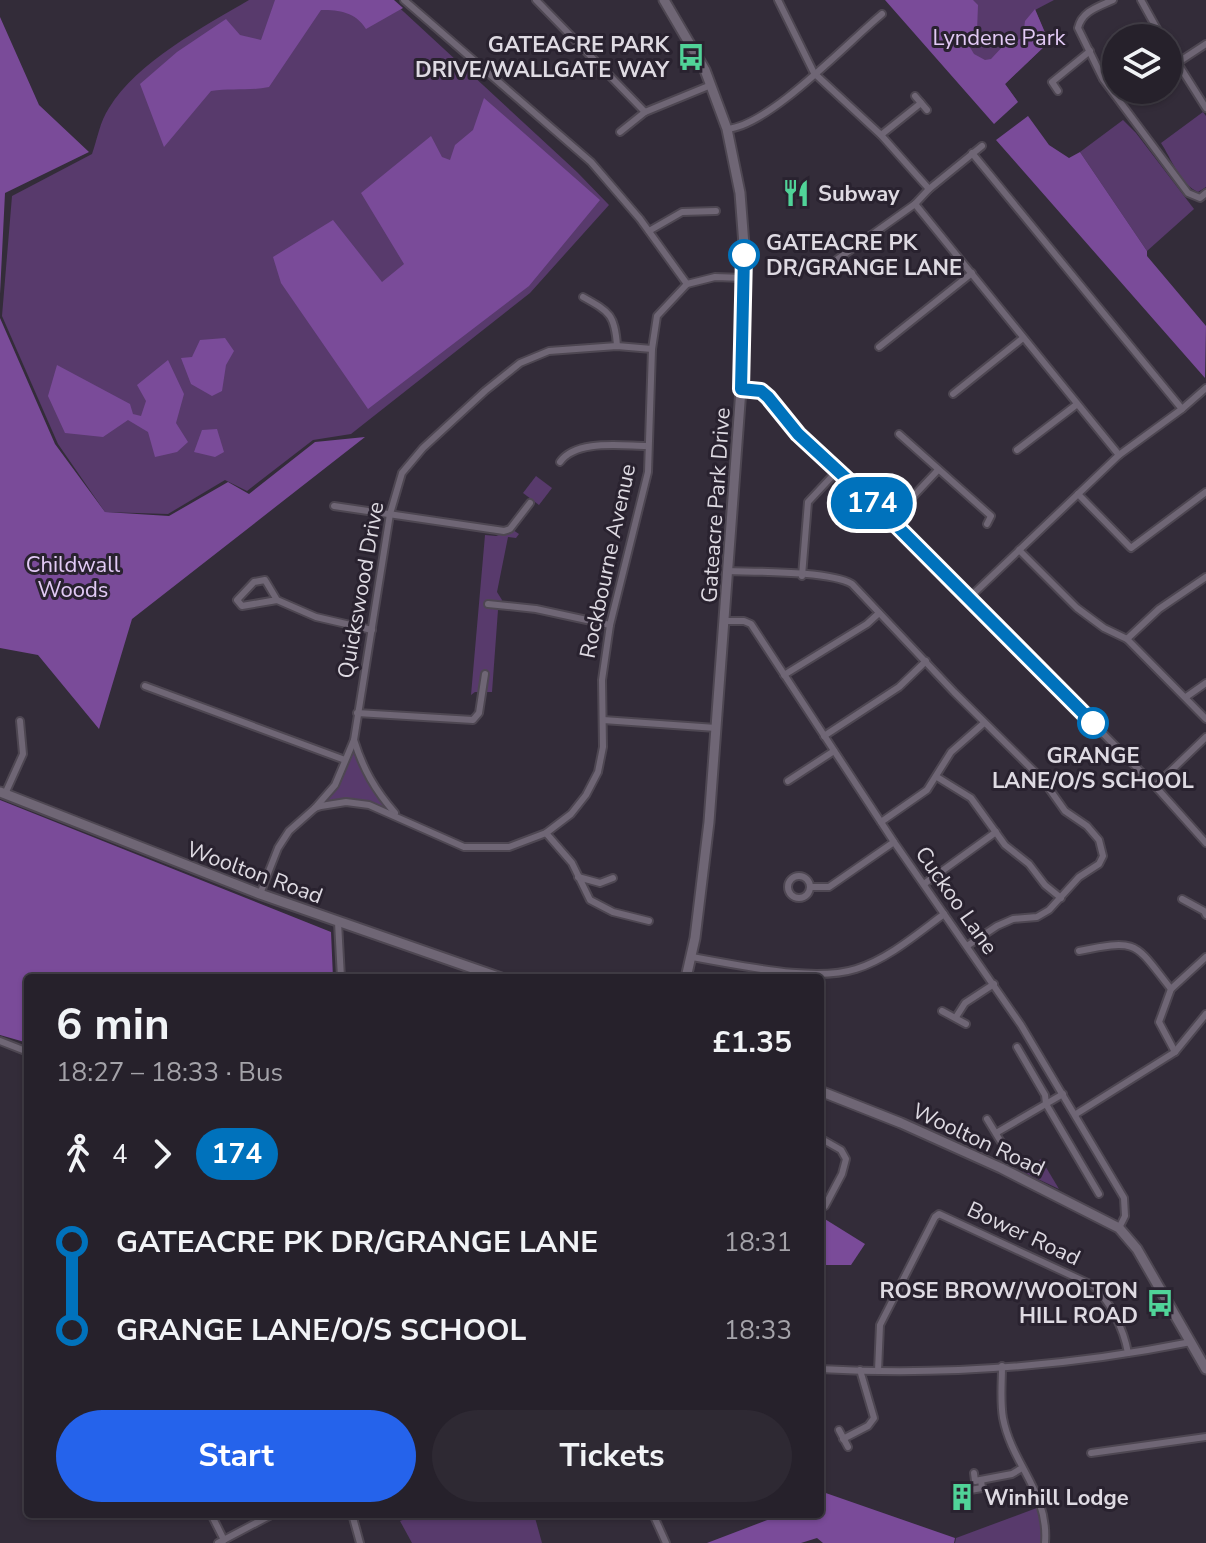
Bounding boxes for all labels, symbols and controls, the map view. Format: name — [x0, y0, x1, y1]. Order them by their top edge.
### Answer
park label: Lyndene Park — [932, 23, 1067, 53]
map controls — [1102, 24, 1182, 104]
button: layers — [1102, 24, 1182, 104]
place label: GATEACRE PARK DRIVE/WALLGATE WAY — [415, 30, 670, 85]
bus stop icon: GATEACRE PARK DRIVE/WALLGATE WAY — [676, 42, 706, 72]
restaurant icon: Subway — [781, 178, 811, 208]
place label: Subway — [818, 179, 900, 209]
place label: GATEACRE PK DR/GRANGE LANE — [766, 228, 962, 283]
marker: GATEACRE PK DR/GRANGE LANE — [729, 240, 759, 270]
street label: Gateacre Park Drive — [694, 406, 738, 604]
street label: Rockbourne Avenue — [573, 461, 643, 661]
line badge: 174 — [826, 477, 918, 529]
text: 174 — [847, 484, 897, 522]
street label: Quickswood Drive — [331, 499, 391, 681]
park label: Childwall Woods — [26, 550, 121, 605]
marker: GRANGE LANE/O/S SCHOOL — [1078, 708, 1108, 738]
place label: GRANGE LANE/O/S SCHOOL — [992, 741, 1194, 796]
street label: Woolton Road — [182, 834, 327, 911]
street label: Cuckoo Lane — [908, 840, 1005, 961]
text: 6 min — [56, 995, 170, 1055]
text: £1.35 — [713, 1022, 792, 1063]
text: 18:27 – 18:33 · Bus — [56, 1055, 283, 1090]
street label: Woolton Road — [907, 1096, 1050, 1184]
icon: walk — [56, 1132, 100, 1176]
icon: forward — [140, 1132, 184, 1176]
text: 174 — [212, 1135, 262, 1173]
text: 4 — [112, 1137, 128, 1172]
street label: Bower Road — [962, 1195, 1085, 1273]
text: GATEACRE PK DR/GRANGE LANE — [116, 1222, 598, 1263]
text: 18:31 — [724, 1225, 792, 1260]
place label: ROSE BROW/WOOLTON HILL ROAD — [879, 1276, 1138, 1331]
bus stop icon: ROSE BROW/WOOLTON HILL ROAD — [1145, 1288, 1175, 1318]
text: GRANGE LANE/O/S SCHOOL — [116, 1310, 526, 1351]
text: 18:33 — [724, 1313, 792, 1348]
button: Start — [56, 1410, 416, 1502]
button: Tickets — [432, 1410, 792, 1502]
building icon: Winhill Lodge — [947, 1482, 977, 1512]
place label: Winhill Lodge — [984, 1483, 1129, 1513]

